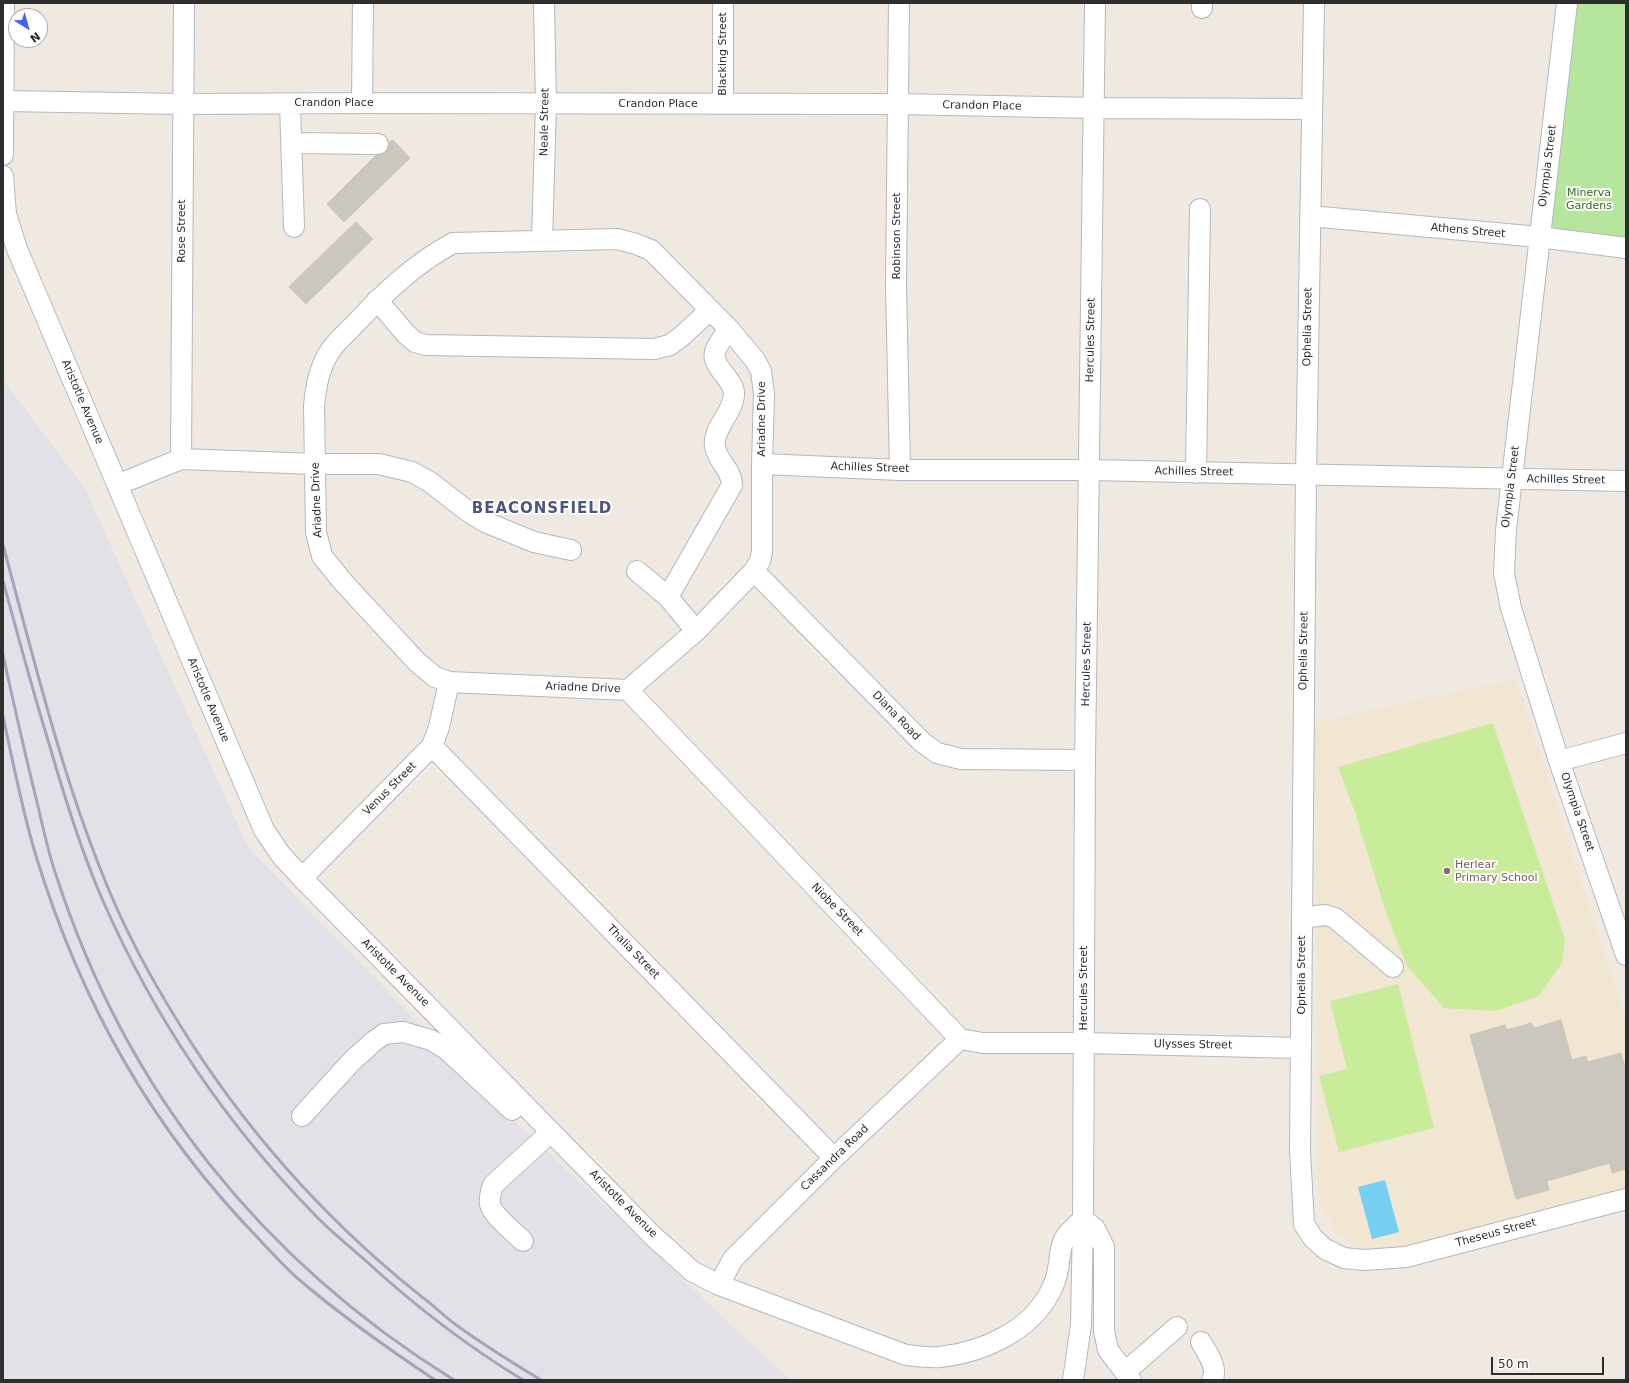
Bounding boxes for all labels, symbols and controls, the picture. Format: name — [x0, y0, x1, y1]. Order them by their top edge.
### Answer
north arrow — [8, 8, 48, 48]
street label: Blacking Street — [716, 12, 730, 96]
text: N — [27, 29, 43, 45]
street label: Neale Street — [538, 88, 552, 156]
street label: Crandon Place — [294, 96, 374, 110]
street label: Crandon Place — [618, 97, 698, 111]
street label: Crandon Place — [942, 99, 1022, 113]
street label: Olympia Street — [1536, 124, 1560, 208]
park label: Minerva Gardens — [1566, 186, 1612, 212]
street label: Robinson Street — [890, 192, 904, 280]
street label: Rose Street — [175, 199, 189, 263]
street label: Athens Street — [1430, 221, 1506, 241]
street label: Ophelia Street — [1301, 287, 1315, 367]
street label: Hercules Street — [1084, 297, 1098, 383]
street label: Aristotle Avenue — [58, 358, 106, 446]
street label: Ariadne Drive — [755, 381, 769, 457]
street label: Olympia Street — [1499, 445, 1523, 529]
street label: Achilles Street — [830, 460, 910, 476]
street label: Ariadne Drive — [309, 462, 325, 538]
street label: Achilles Street — [1154, 465, 1234, 479]
street label: Achilles Street — [1526, 473, 1606, 487]
district label: BEACONSFIELD — [472, 500, 612, 518]
street label: Ophelia Street — [1297, 611, 1311, 691]
street label: Hercules Street — [1080, 621, 1094, 707]
street label: Aristotle Avenue — [184, 656, 232, 744]
street label: Ariadne Drive — [545, 680, 621, 696]
street label: Diana Road — [869, 689, 923, 743]
street label: Venus Street — [361, 760, 419, 818]
street label: Olympia Street — [1557, 771, 1597, 853]
place label: Herlear Primary School — [1455, 858, 1538, 884]
marker: Herlear Primary School — [1442, 866, 1452, 876]
street label: Niobe Street — [808, 881, 866, 939]
street label: Thalia Street — [604, 922, 662, 982]
street label: Ophelia Street — [1295, 935, 1309, 1015]
street label: Aristotle Avenue — [358, 936, 432, 1010]
street label: Hercules Street — [1077, 946, 1091, 1030]
street label: Ulysses Street — [1154, 1038, 1232, 1052]
street label: Cassandra Road — [798, 1122, 872, 1194]
street label: Aristotle Avenue — [586, 1167, 660, 1241]
street label: Theseus Street — [1454, 1216, 1538, 1250]
scale bar — [1493, 1349, 1606, 1375]
text: 50 m — [1498, 1357, 1529, 1371]

